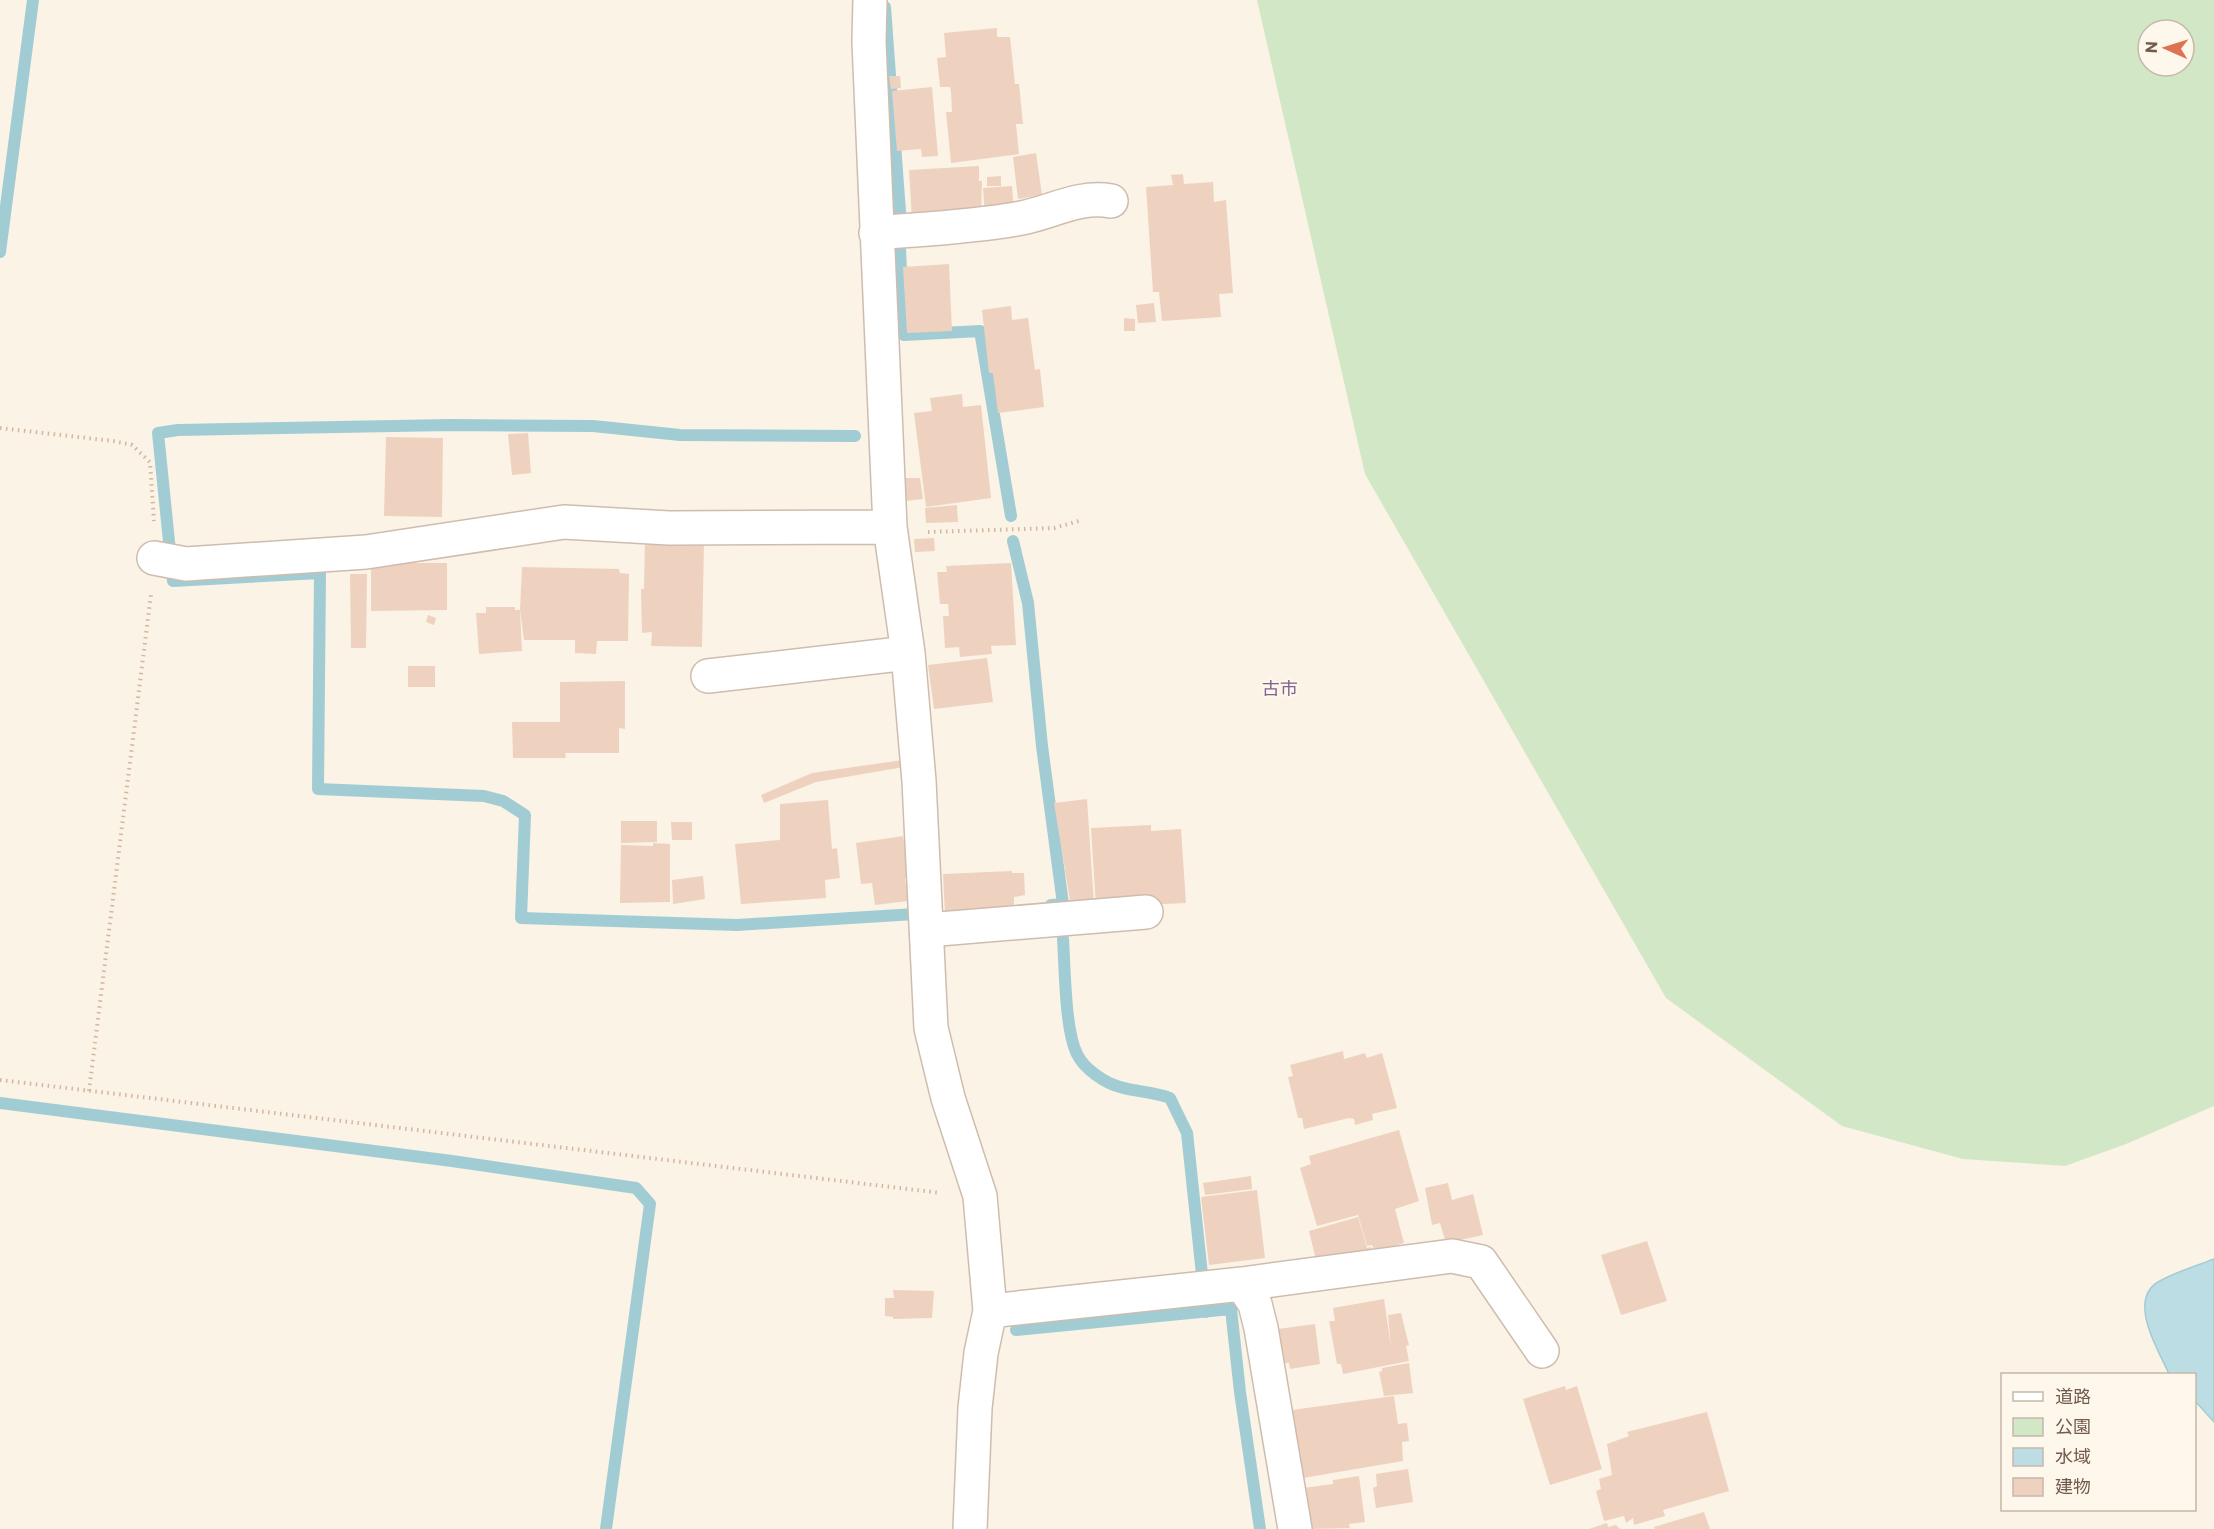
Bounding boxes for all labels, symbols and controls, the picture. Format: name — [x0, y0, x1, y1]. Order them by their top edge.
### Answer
north arrow — [2136, 18, 2196, 78]
text: N — [2141, 41, 2160, 54]
district label: 古市 — [1262, 677, 1298, 699]
legend — [2001, 1373, 2196, 1511]
text: 道路 — [2055, 1385, 2091, 1407]
text: 公園 — [2055, 1415, 2091, 1437]
text: 水域 — [2055, 1445, 2091, 1467]
text: 建物 — [2055, 1475, 2091, 1497]

